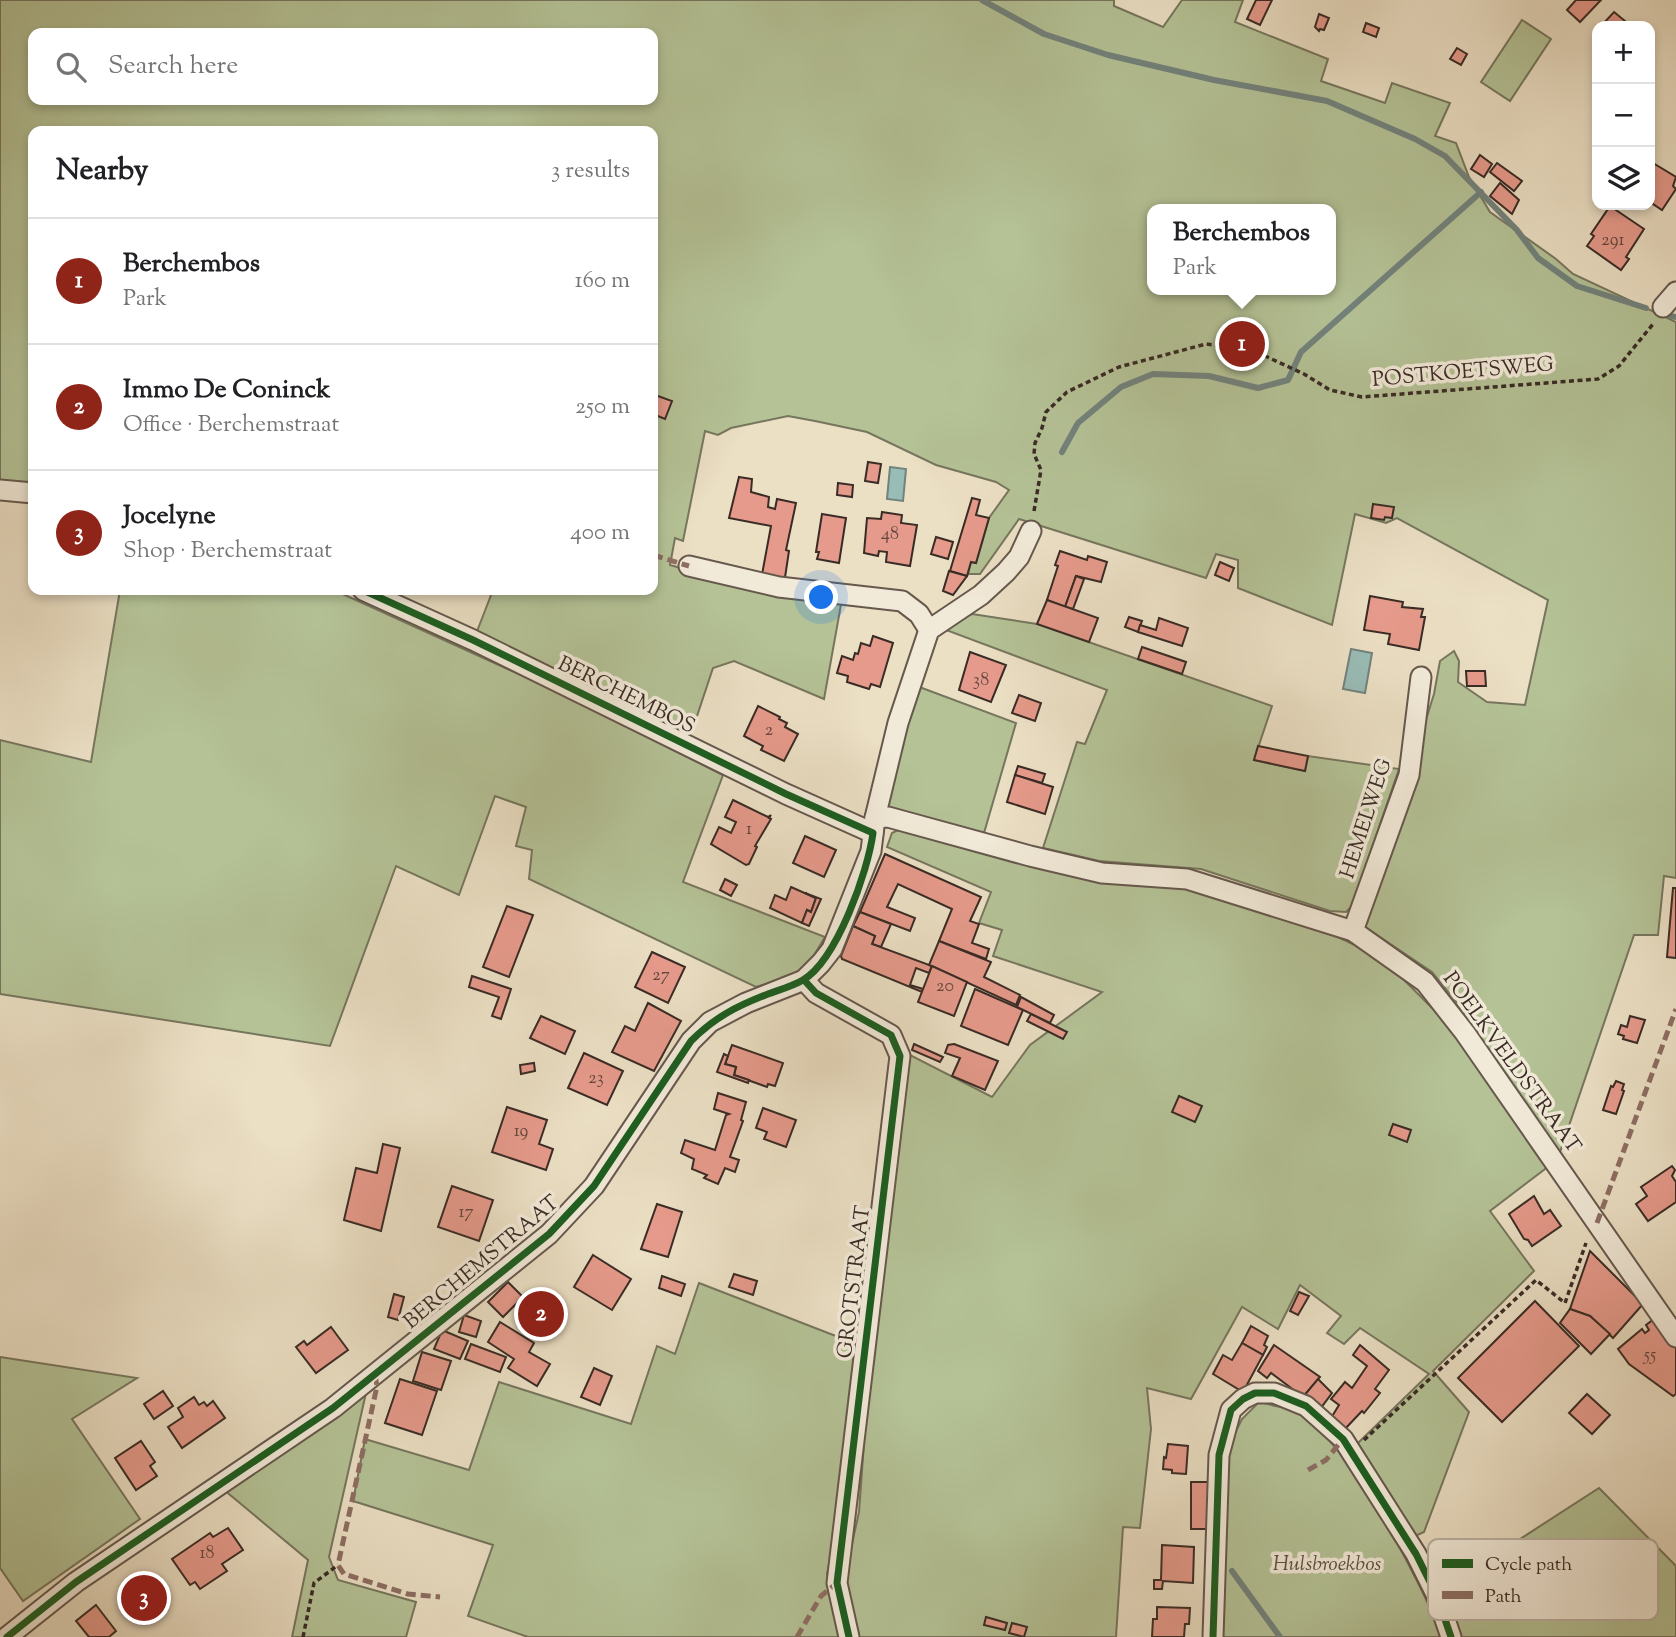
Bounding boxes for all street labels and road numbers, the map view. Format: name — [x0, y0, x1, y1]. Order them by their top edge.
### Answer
street label: POSTKOETSWEG — [1371, 350, 1555, 396]
street label: BERCHEMBOS — [552, 650, 700, 742]
street label: HEMELWEG — [1333, 755, 1401, 883]
street label: POELKVELDSTRAAT — [1435, 966, 1587, 1160]
street label: BERCHEMSTRAAT — [398, 1189, 567, 1337]
street label: GROTSTRAAT — [831, 1204, 879, 1360]

